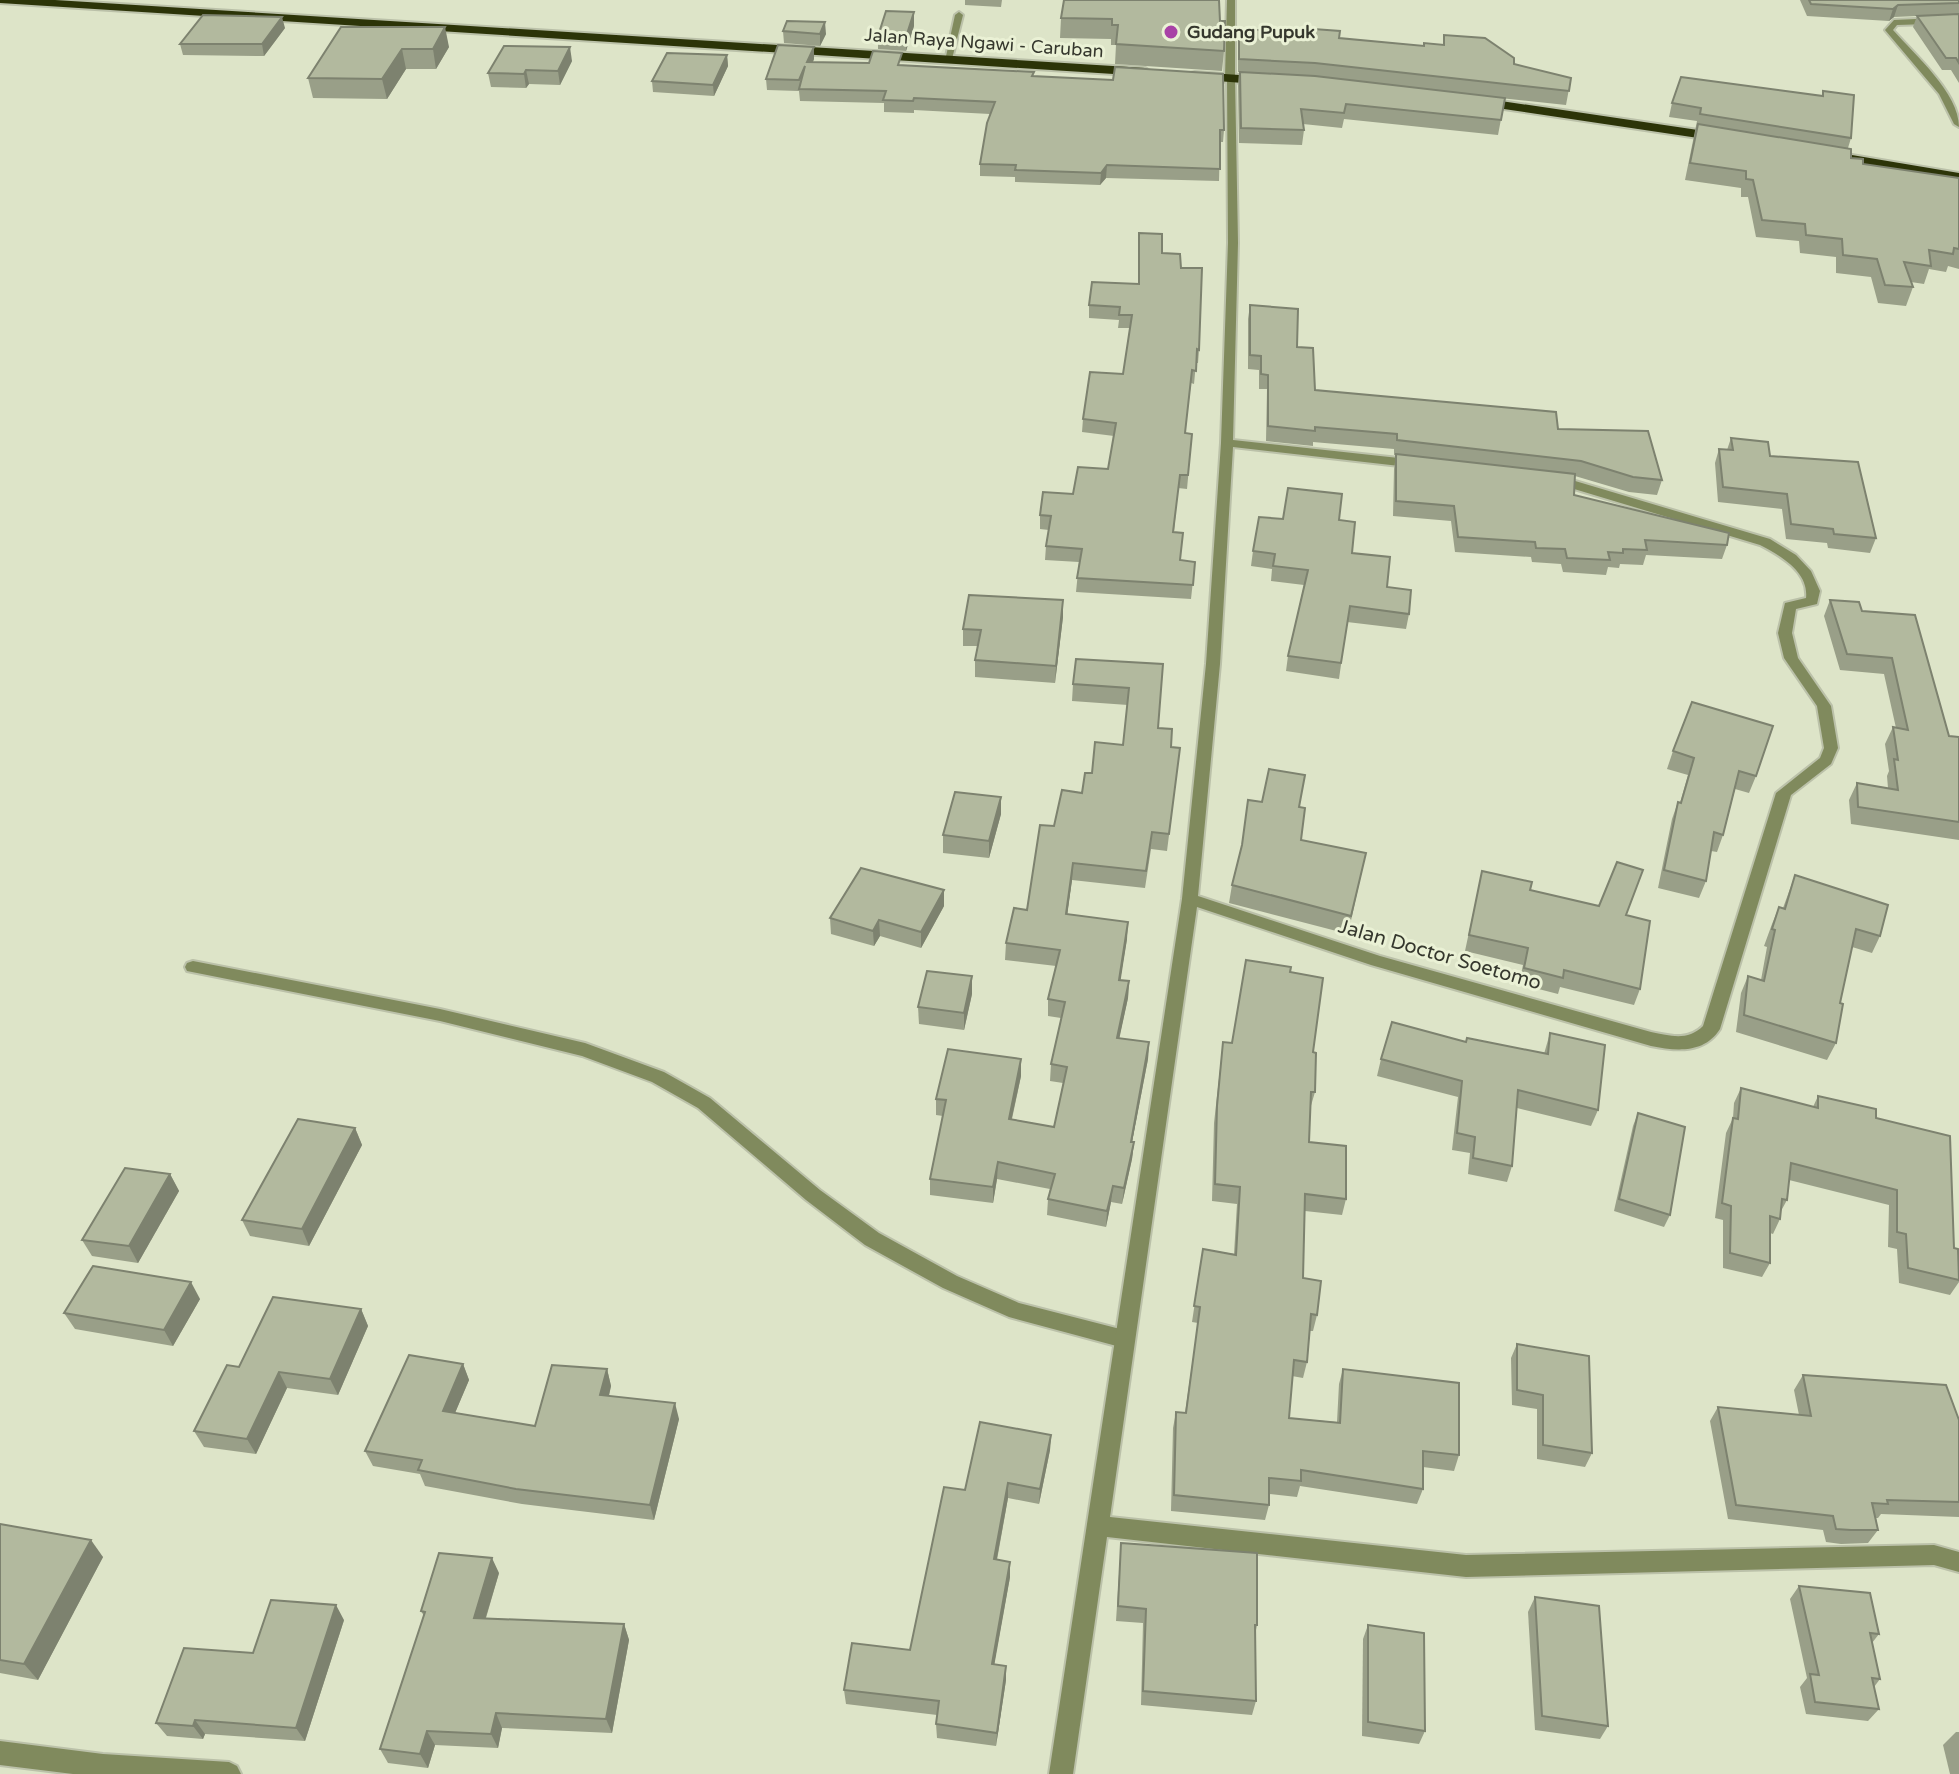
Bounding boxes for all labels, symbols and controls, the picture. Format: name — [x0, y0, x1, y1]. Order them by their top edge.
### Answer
place label: Gudang Pupuk — [1187, 21, 1315, 43]
marker: Gudang Pupuk — [1162, 23, 1180, 41]
street label: Jalan Raya Ngawi - Caruban — [864, 24, 1104, 62]
street label: Jalan Doctor Soetomo — [1335, 914, 1544, 995]

